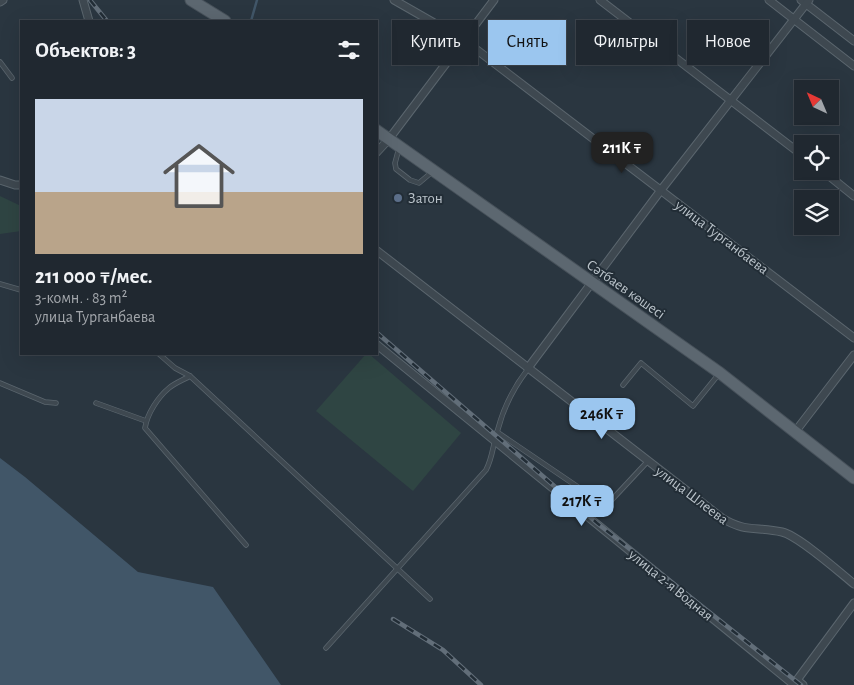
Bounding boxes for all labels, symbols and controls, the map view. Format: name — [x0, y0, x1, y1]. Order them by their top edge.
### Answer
chip: Купить — [392, 20, 478, 65]
chip: Снять — [488, 20, 566, 65]
chip: Фильтры — [576, 20, 677, 65]
chip: Новое — [687, 20, 769, 65]
icon: filters — [335, 36, 363, 64]
text: Объектов: 3 — [35, 40, 136, 61]
north arrow — [794, 80, 839, 125]
map controls — [794, 80, 839, 235]
icon: home — [154, 131, 244, 221]
pin: 211K ₸ — [581, 132, 663, 174]
button: locate — [794, 135, 839, 180]
text: 211K ₸ — [602, 140, 642, 156]
button: layers — [794, 190, 839, 235]
place label: Затон — [408, 191, 443, 206]
marker: Затон — [392, 192, 404, 204]
street label: улица Турганбаева — [671, 197, 771, 277]
street label: Сәтбаев көшесі — [584, 257, 668, 322]
text: 211 000 ₸/мес. — [35, 266, 153, 287]
text: 3-комн. · 83 m² — [35, 290, 127, 306]
text: улица Турганбаева — [35, 309, 155, 325]
pin: 246K ₸ — [561, 398, 643, 440]
text: 246K ₸ — [580, 406, 624, 422]
street label: улица Шлеева — [652, 463, 731, 528]
pin: 217K ₸ — [541, 484, 623, 527]
text: 217K ₸ — [562, 493, 602, 509]
street label: улица 2-я Водная — [625, 546, 716, 624]

